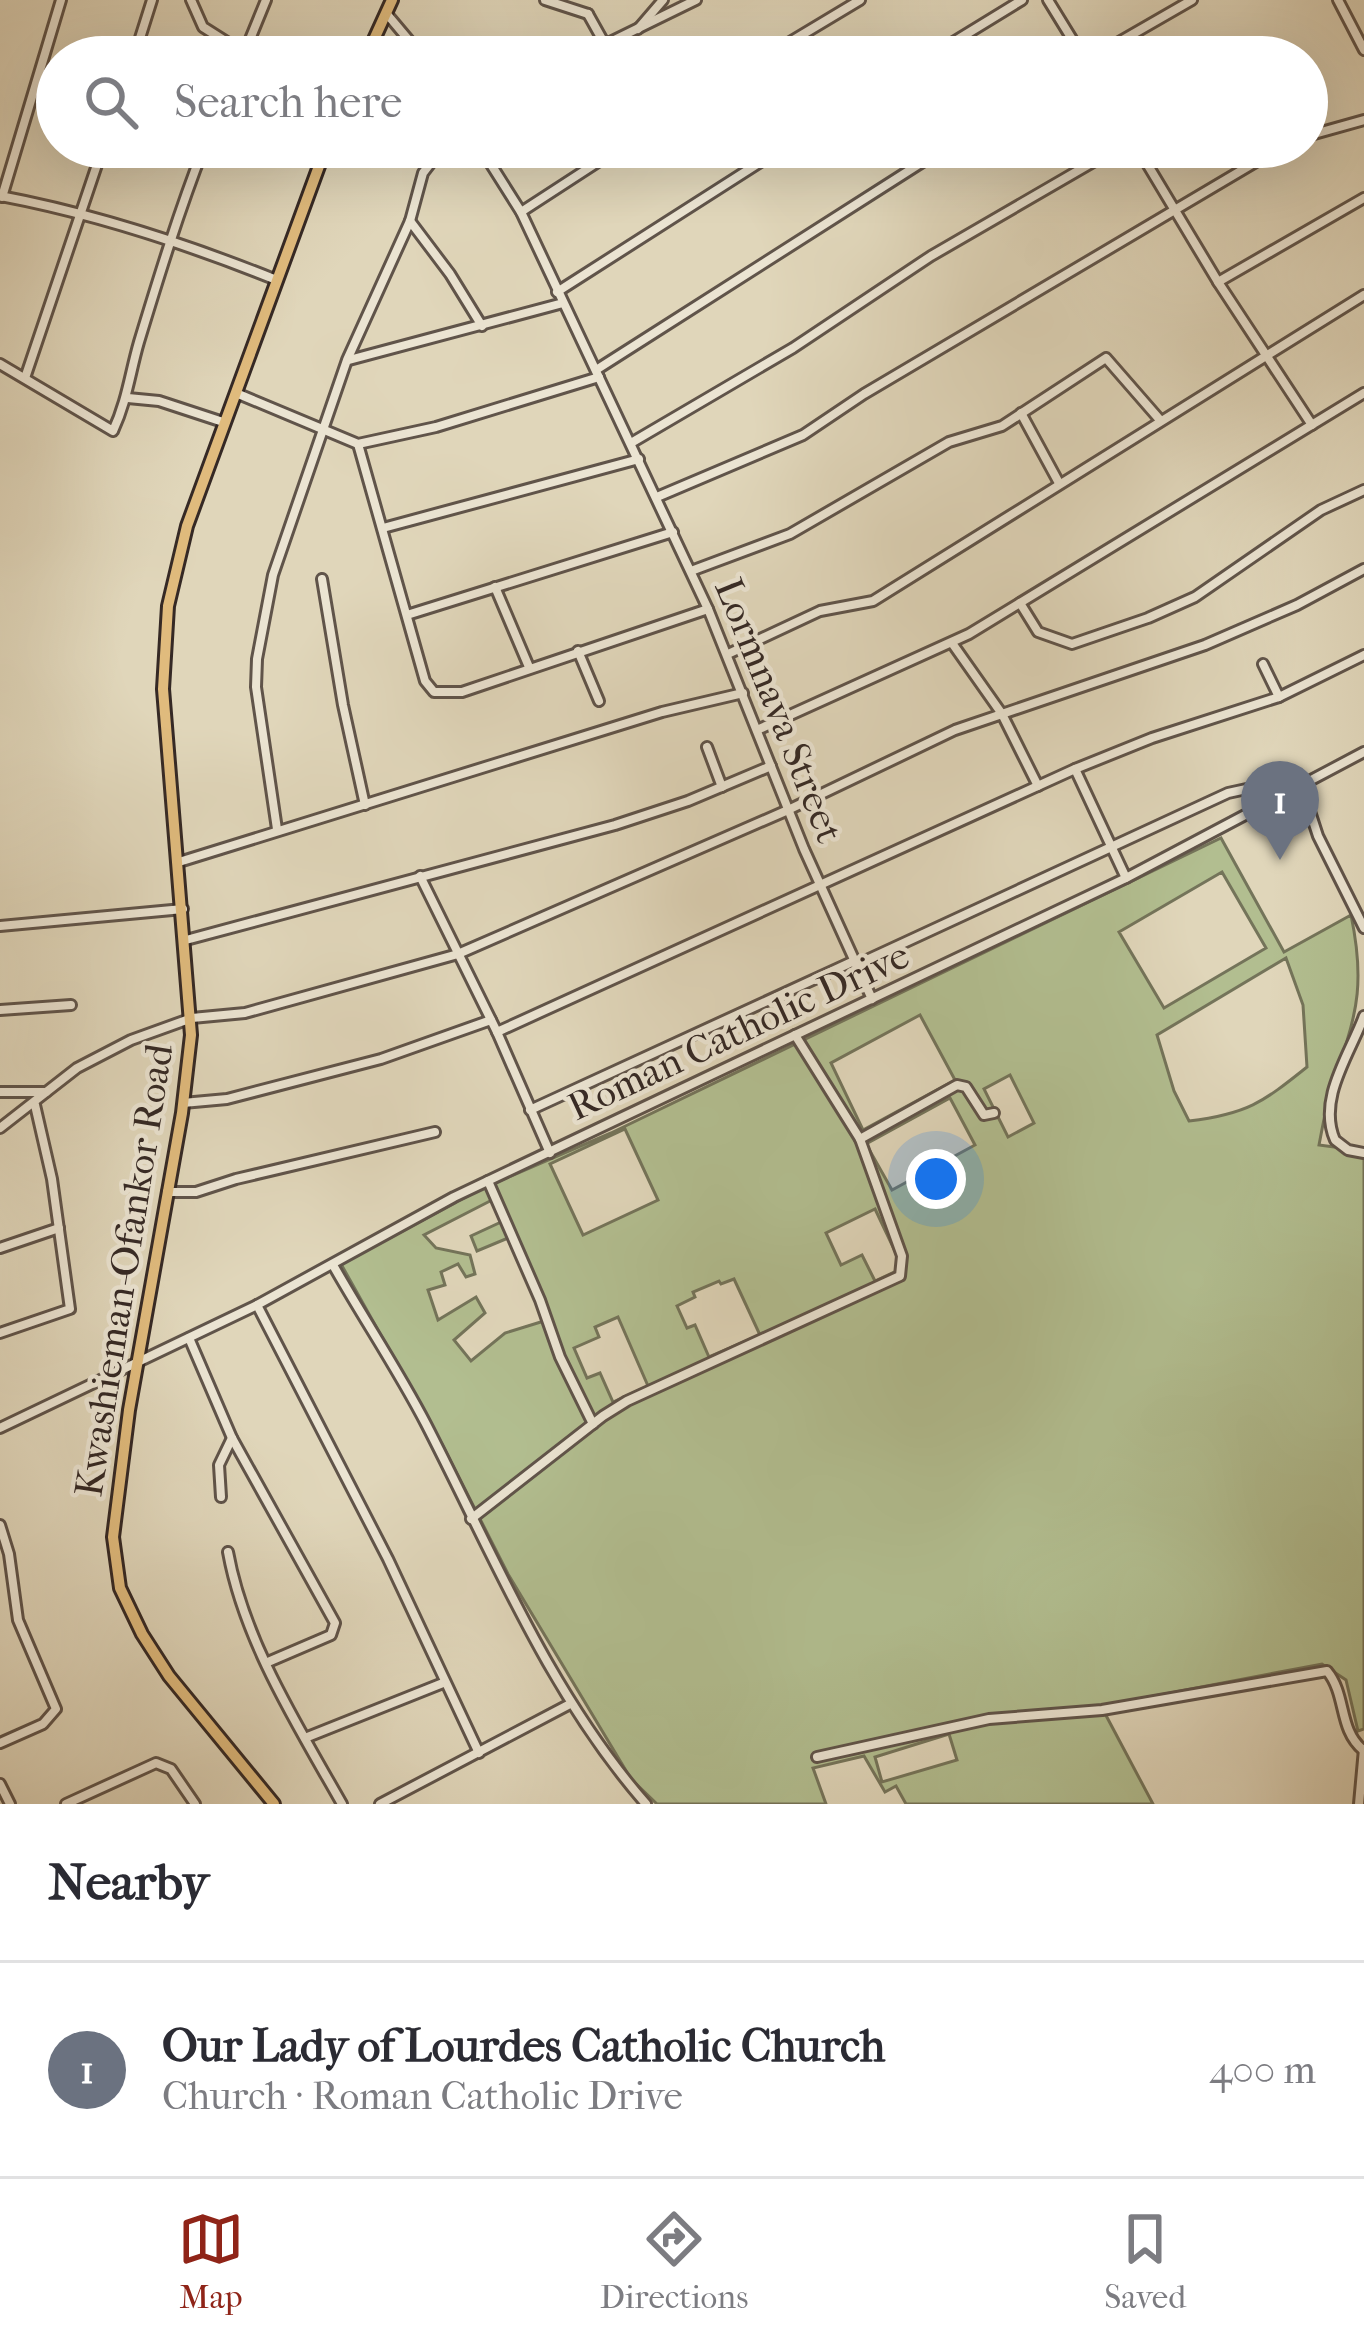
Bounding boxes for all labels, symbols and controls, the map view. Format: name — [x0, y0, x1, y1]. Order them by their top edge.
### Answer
search box — [36, 36, 1328, 168]
icon: search — [78, 69, 144, 135]
text: Search here — [174, 76, 402, 129]
street label: Lormnava Street — [705, 572, 853, 849]
pin: 1 — [1241, 761, 1319, 860]
street label: Roman Catholic Drive — [561, 932, 916, 1130]
street label: Kwashieman-Ofankor Road — [65, 1040, 183, 1500]
your location — [906, 1149, 966, 1209]
text: Nearby — [48, 1852, 209, 1912]
text: Our Lady of Lourdes Catholic Church — [162, 2020, 885, 2073]
text: 1 — [80, 2047, 94, 2093]
text: 400 m — [1209, 2047, 1316, 2093]
text: Church · Roman Catholic Drive — [162, 2073, 683, 2119]
tab: Map — [178, 2206, 244, 2317]
tab: Directions — [600, 2206, 748, 2317]
tab: Saved — [1104, 2206, 1186, 2317]

